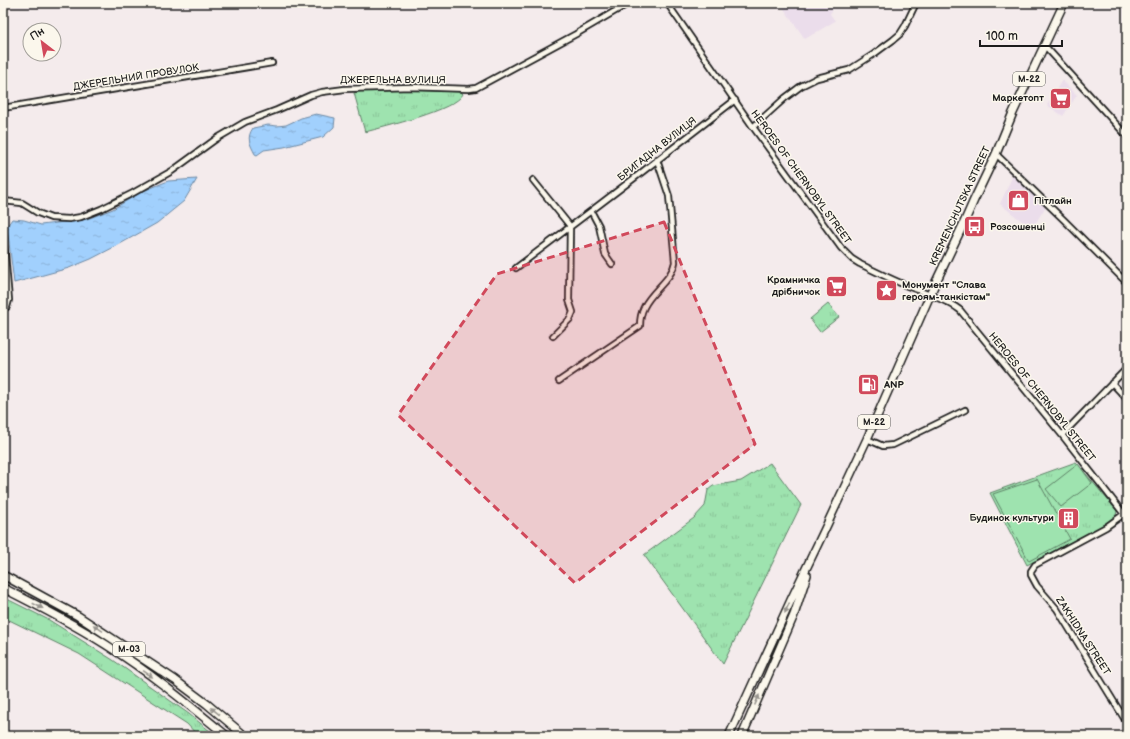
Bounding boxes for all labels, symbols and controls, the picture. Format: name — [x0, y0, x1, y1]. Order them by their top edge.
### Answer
north arrow — [22, 22, 62, 62]
scale bar — [980, 22, 1062, 48]
text: Пн — [27, 25, 47, 43]
text: 100 m — [986, 29, 1018, 44]
street label: ДЖЕРЕЛЬНИЙ ПРОВУЛОК — [72, 61, 200, 93]
road number: М-22 — [1013, 72, 1045, 86]
street label: ДЖЕРЕЛЬНА ВУЛИЦЯ — [340, 74, 446, 86]
supermarket icon: Маркетопт — [1047, 85, 1073, 111]
place label: Маркетопт — [992, 92, 1044, 104]
street label: HEROES OF CHERNOBYL STREET — [748, 108, 854, 246]
street label: БРИГАДНА ВУЛИЦЯ — [615, 114, 699, 184]
street label: KREMENCHUTSKA STREET — [927, 145, 993, 267]
shop icon: Пітлайн — [1006, 188, 1032, 214]
place label: Пітлайн — [1034, 195, 1072, 207]
bus stop icon: Розсошенці — [962, 214, 988, 240]
place label: Розсошенці — [990, 221, 1045, 233]
supermarket icon: Крамничка дрібничок — [823, 273, 849, 299]
place label: Крамничка дрібничок — [767, 274, 821, 298]
place icon: Монумент "Слава героям-танкістам" — [874, 278, 900, 304]
place label: Монумент "Слава героям-танкістам" — [902, 279, 990, 303]
street label: HEROES OF CHERNOBYL STREET — [986, 330, 1098, 464]
fuel station icon: ANP — [856, 372, 882, 398]
place label: ANP — [883, 379, 905, 391]
road number: М-22 — [858, 415, 890, 429]
building icon: Будинок культури — [1056, 505, 1082, 531]
place label: Будинок культури — [969, 512, 1054, 524]
street label: ZAKHIDNA STREET — [1053, 594, 1113, 677]
one-way arrow — [32, 602, 43, 609]
one-way arrow — [784, 603, 790, 614]
one-way arrow — [92, 624, 103, 632]
road number: М-03 — [113, 642, 145, 656]
one-way arrow — [143, 670, 153, 678]
one-way arrow — [755, 694, 761, 706]
one-way arrow — [210, 707, 221, 716]

